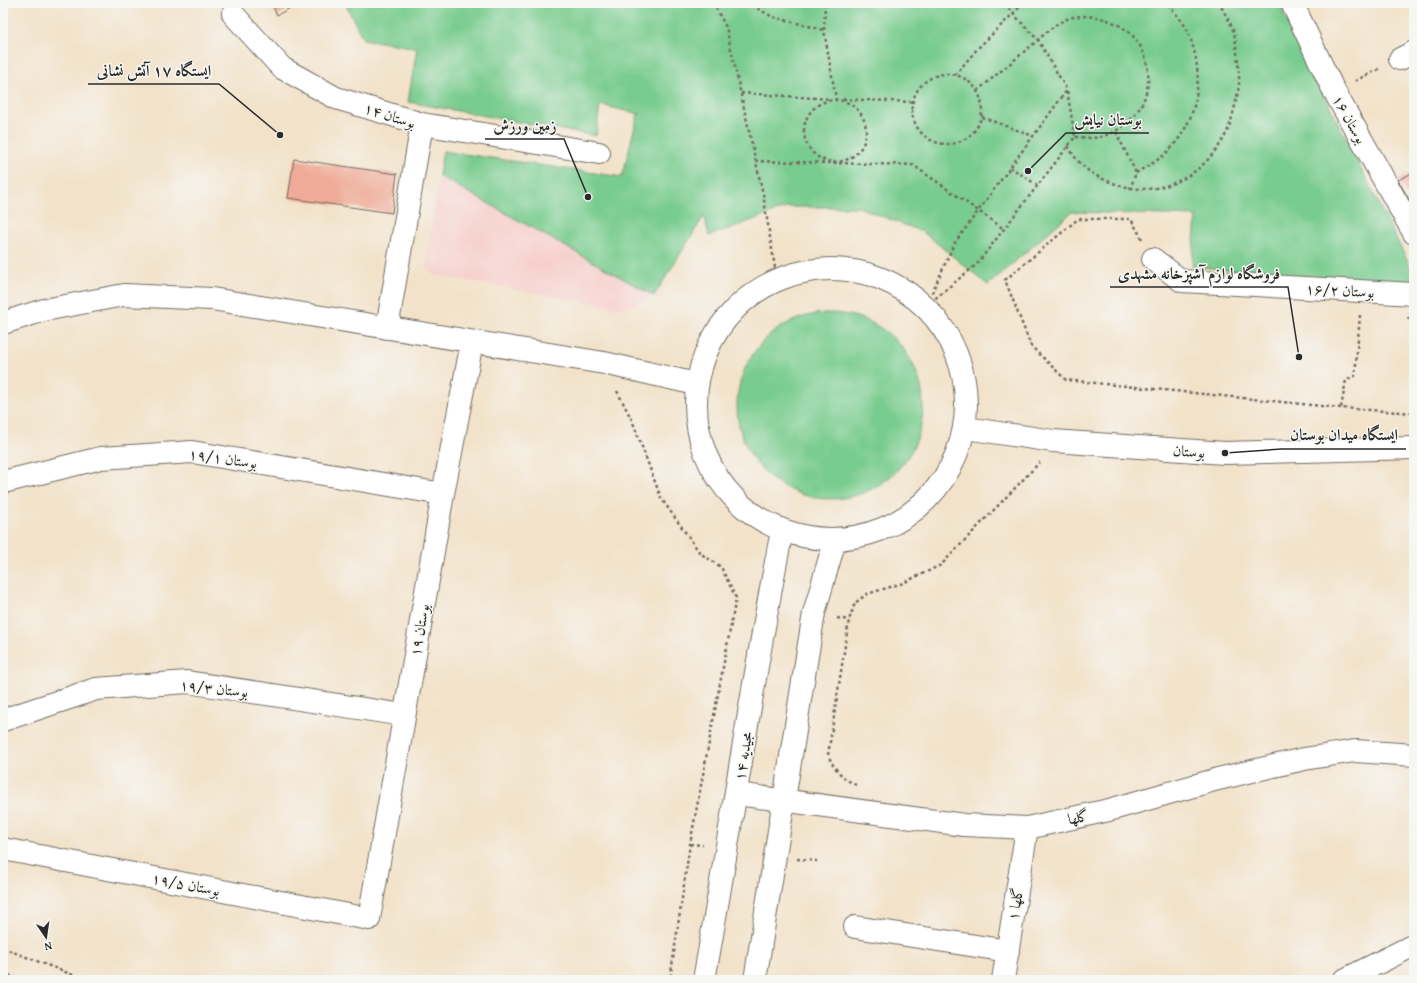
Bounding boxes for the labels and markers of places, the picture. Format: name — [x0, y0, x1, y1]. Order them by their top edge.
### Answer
callout: ایستگاه ۱۷ آتش نشانی — [88, 56, 219, 84]
callout: بوستان نیایش — [1066, 105, 1149, 133]
callout: زمین ورزش — [485, 111, 564, 139]
callout: فروشگاه لوازم آشپزخانه مشهدی — [1110, 259, 1288, 287]
callout: ایستگاه میدان بوستان — [1282, 421, 1406, 449]

